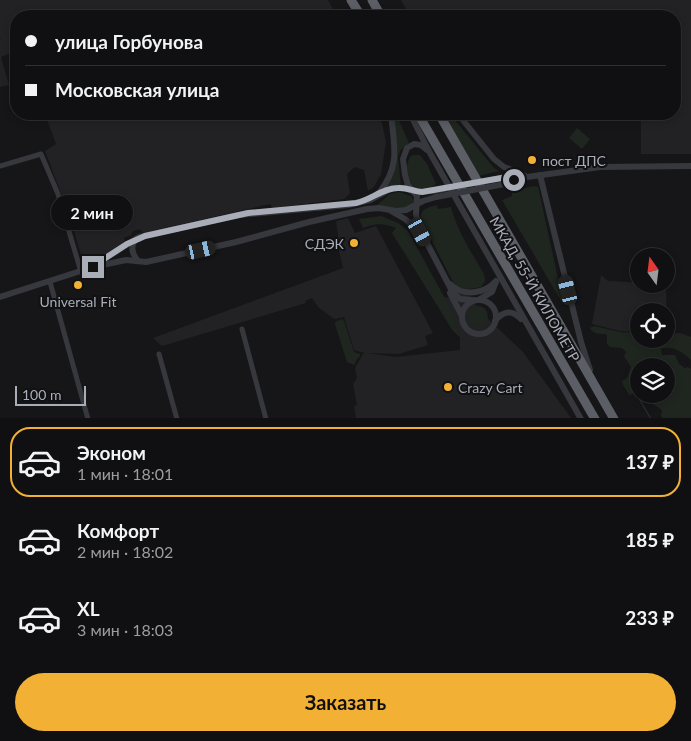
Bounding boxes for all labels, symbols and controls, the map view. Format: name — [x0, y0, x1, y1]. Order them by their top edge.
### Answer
text: улица Горбунова — [55, 30, 203, 53]
text: Московская улица — [55, 78, 219, 101]
place label: пост ДПС — [542, 152, 606, 169]
marker: пост ДПС — [526, 154, 538, 166]
route start — [503, 169, 525, 191]
callout: 2 мин — [52, 194, 134, 230]
text: 2 мин — [70, 203, 114, 222]
street label: МКАД, 55-Й КИЛОМЕТР — [486, 213, 584, 365]
car — [406, 215, 433, 249]
place label: СДЭК — [305, 235, 345, 252]
marker: СДЭК — [348, 237, 360, 249]
car — [184, 239, 217, 261]
north arrow — [630, 248, 675, 292]
map controls — [630, 248, 675, 403]
route end — [82, 256, 104, 278]
car — [557, 274, 578, 306]
marker: Universal Fit — [72, 279, 84, 291]
place label: Universal Fit — [40, 293, 116, 310]
button: locate — [630, 303, 675, 348]
button: layers — [630, 358, 675, 403]
place label: Crazy Cart — [458, 379, 522, 396]
marker: Crazy Cart — [442, 381, 454, 393]
scale bar — [15, 383, 86, 407]
text: 100 m — [22, 386, 61, 403]
icon: car — [17, 440, 62, 485]
text: Эконом — [77, 441, 146, 464]
text: 137 ₽ — [625, 450, 674, 473]
text: 1 мин · 18:01 — [77, 464, 173, 483]
icon: car — [17, 518, 62, 563]
text: Комфорт — [77, 519, 159, 542]
text: 185 ₽ — [625, 528, 674, 551]
text: 2 мин · 18:02 — [77, 542, 173, 561]
icon: car — [17, 596, 62, 641]
text: XL — [77, 597, 100, 620]
text: 233 ₽ — [625, 606, 674, 629]
text: 3 мин · 18:03 — [77, 620, 173, 639]
button: Заказать — [15, 673, 676, 731]

